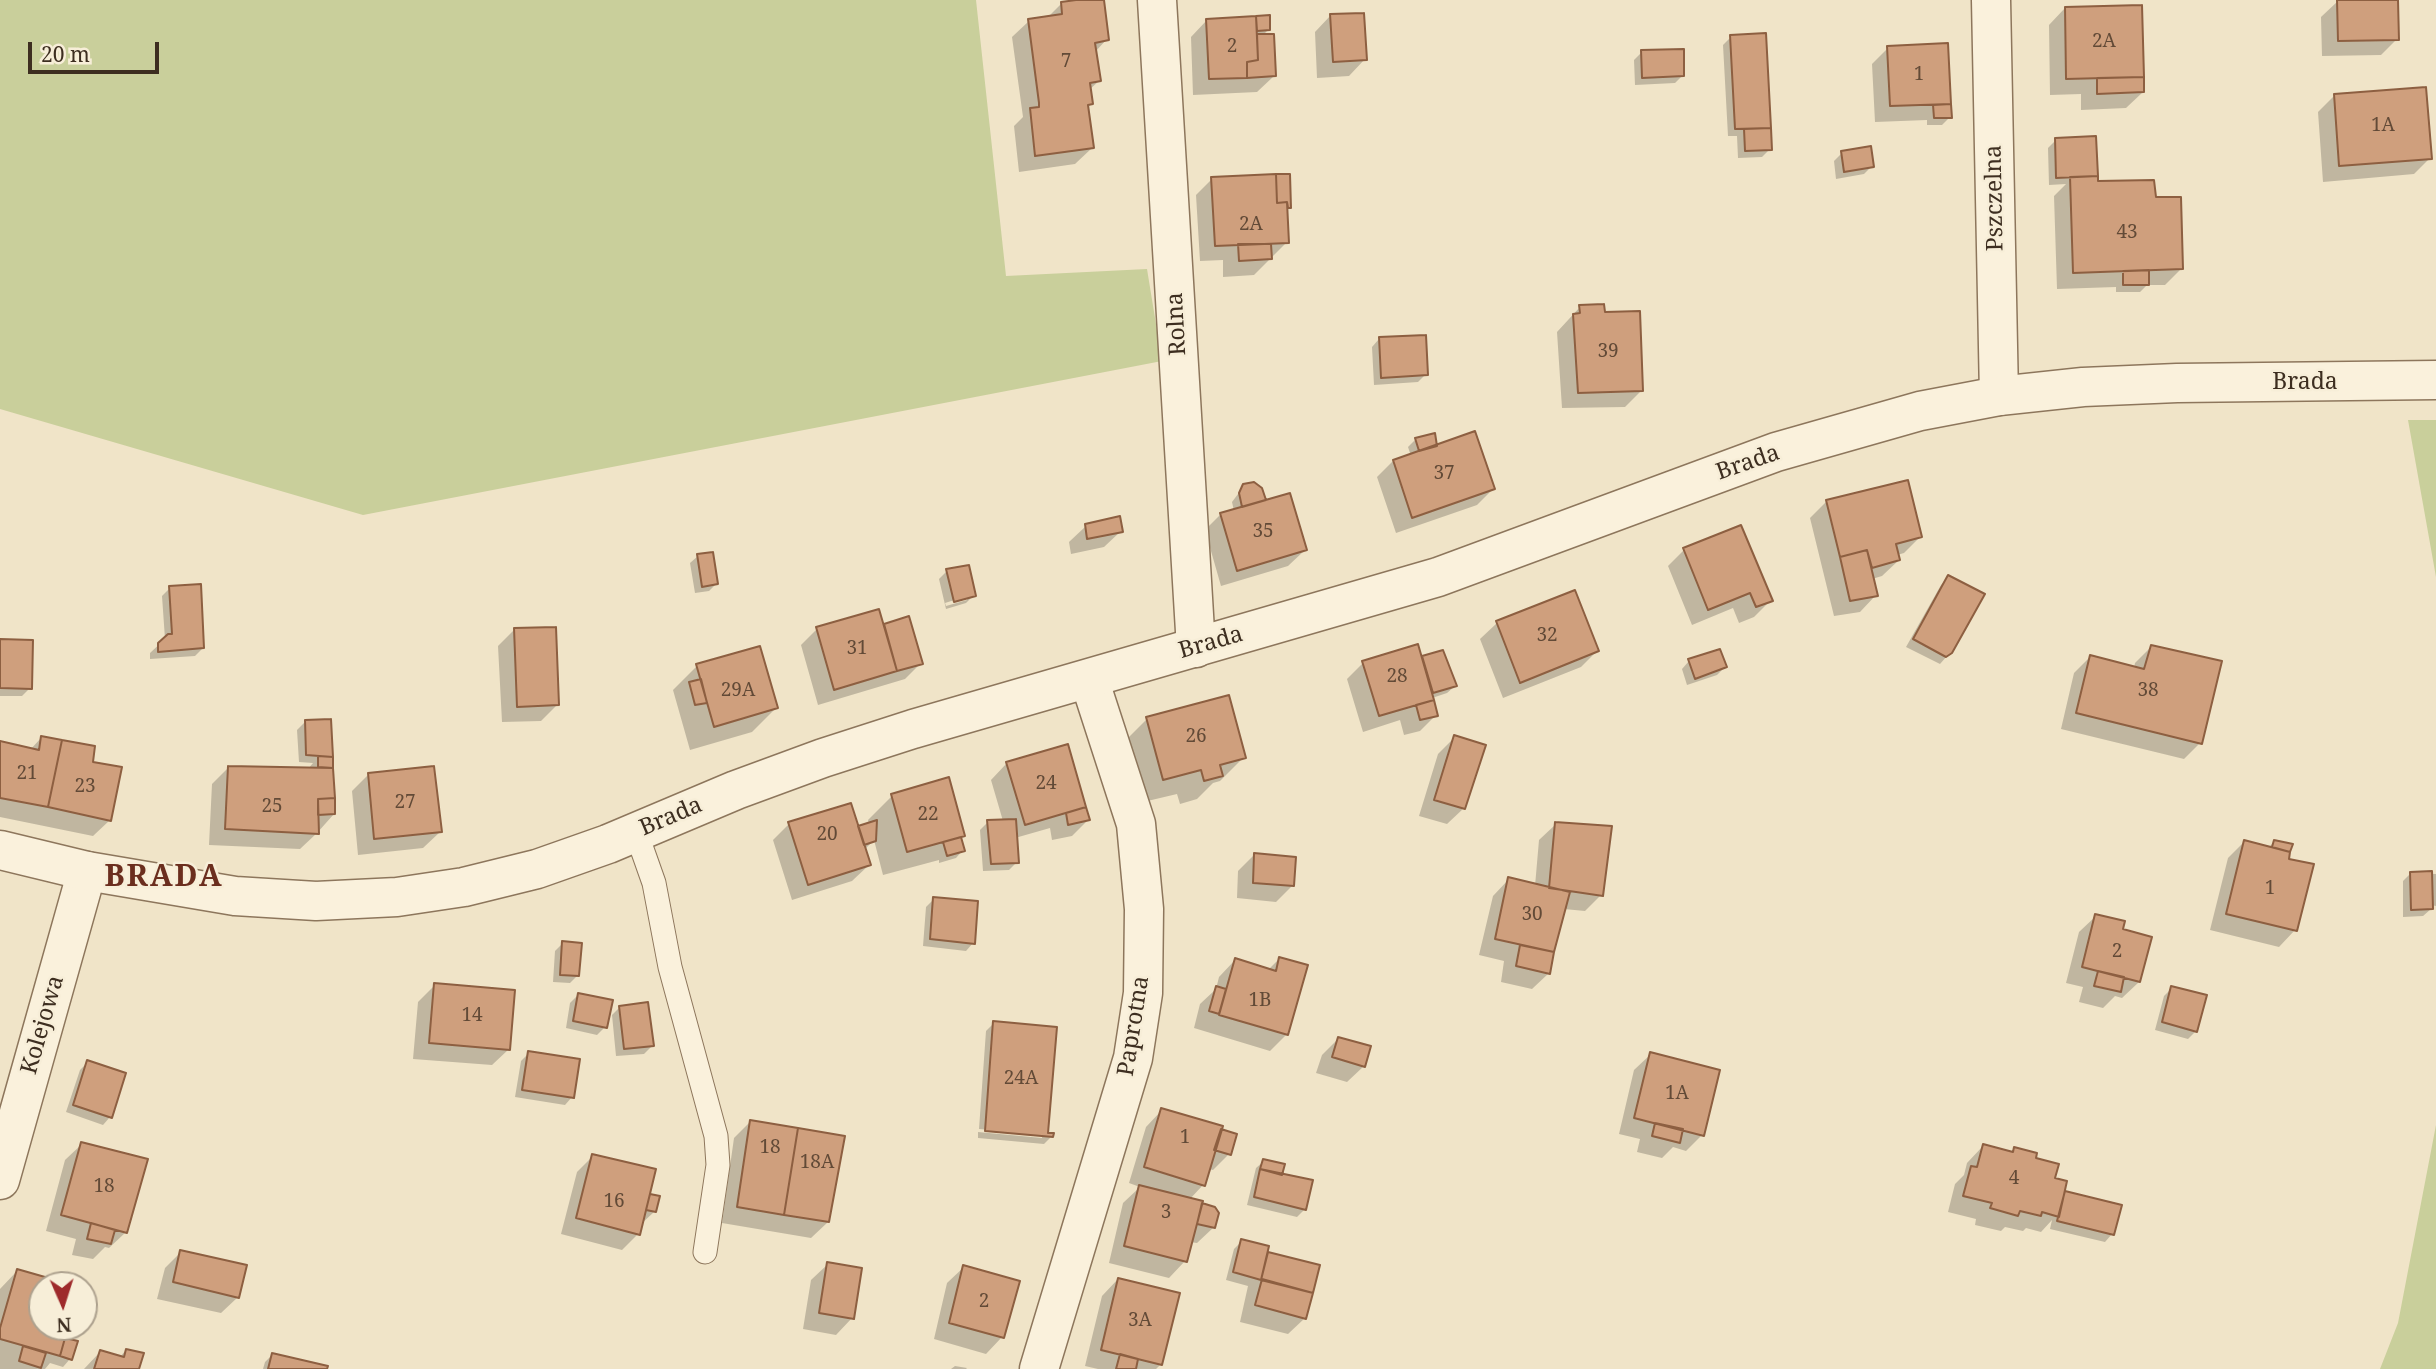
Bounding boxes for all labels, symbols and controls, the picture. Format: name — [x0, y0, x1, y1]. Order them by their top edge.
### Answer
scale bar — [32, 28, 163, 72]
house number: 2A — [2092, 31, 2116, 53]
house number: 2 — [1227, 36, 1237, 58]
text: 20 m — [41, 40, 90, 68]
house number: 7 — [1061, 51, 1071, 73]
house number: 1 — [1914, 64, 1924, 86]
house number: 1A — [2371, 115, 2395, 137]
street label: Pszczelna — [1980, 145, 2010, 251]
house number: 2A — [1239, 214, 1263, 236]
house number: 43 — [2116, 222, 2138, 244]
street label: Rolna — [1162, 292, 1192, 356]
house number: 39 — [1597, 341, 1619, 363]
street label: Brada — [2272, 368, 2338, 396]
street label: Brada — [1713, 439, 1783, 487]
house number: 37 — [1433, 463, 1455, 485]
house number: 35 — [1252, 521, 1274, 543]
street label: Brada — [1176, 621, 1246, 665]
house number: 32 — [1536, 625, 1558, 647]
house number: 31 — [846, 638, 868, 660]
house number: 28 — [1386, 666, 1408, 688]
house number: 29A — [721, 680, 755, 702]
house number: 38 — [2137, 680, 2159, 702]
house number: 26 — [1185, 726, 1207, 748]
house number: 21 — [16, 763, 38, 785]
house number: 24 — [1035, 773, 1057, 795]
house number: 23 — [74, 776, 96, 798]
house number: 27 — [394, 792, 416, 814]
street label: Brada — [635, 792, 707, 842]
house number: 25 — [261, 796, 283, 818]
house number: 22 — [917, 804, 939, 826]
house number: 20 — [816, 824, 838, 846]
district label: BRADA — [105, 859, 223, 895]
house number: 1 — [2265, 878, 2275, 900]
house number: 30 — [1521, 904, 1543, 926]
house number: 2 — [2112, 941, 2122, 963]
street label: Kolejowa — [16, 973, 70, 1077]
street label: Paprotna — [1112, 974, 1156, 1078]
house number: 1B — [1248, 990, 1272, 1012]
house number: 14 — [461, 1005, 483, 1027]
house number: 24A — [1004, 1068, 1038, 1090]
house number: 1A — [1665, 1083, 1689, 1105]
house number: 1 — [1180, 1127, 1190, 1149]
house number: 18 — [759, 1137, 781, 1159]
house number: 18A — [800, 1152, 834, 1174]
house number: 4 — [2009, 1168, 2019, 1190]
house number: 18 — [93, 1176, 115, 1198]
house number: 16 — [603, 1191, 625, 1213]
house number: 3 — [1161, 1202, 1171, 1224]
north arrow — [28, 1271, 98, 1341]
house number: 2 — [979, 1291, 989, 1313]
house number: 3A — [1128, 1310, 1152, 1332]
text: N — [56, 1312, 72, 1338]

